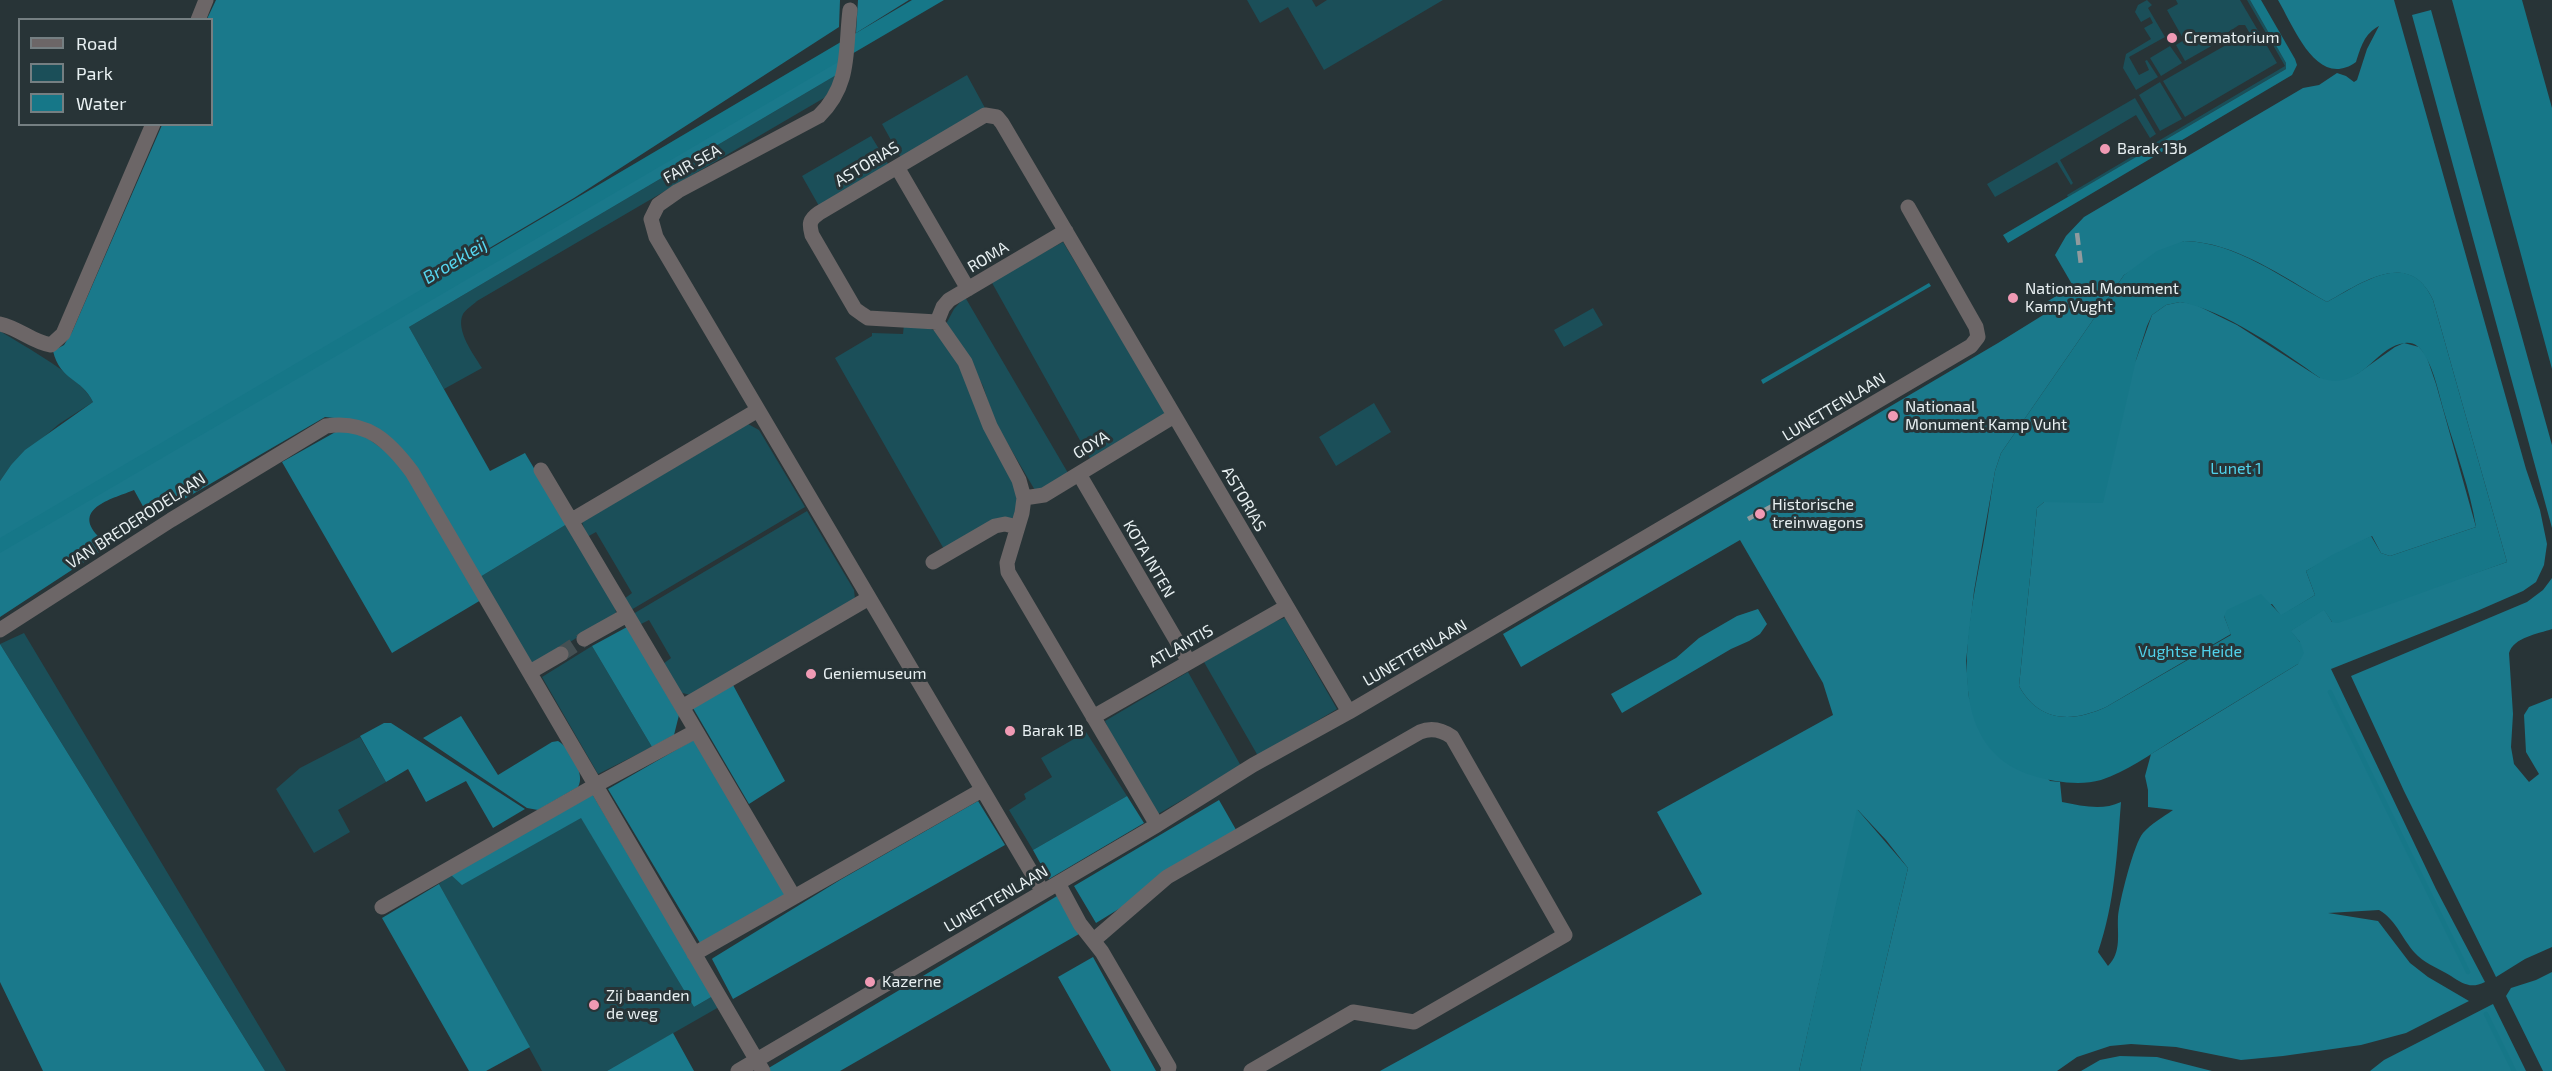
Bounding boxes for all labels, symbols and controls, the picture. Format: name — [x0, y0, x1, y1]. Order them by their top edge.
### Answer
legend — [18, 18, 213, 126]
place label: Crematorium — [2184, 28, 2279, 48]
marker: Crematorium — [2165, 31, 2179, 45]
text: Road — [76, 32, 117, 54]
text: Park — [76, 62, 113, 84]
text: Water — [76, 92, 126, 114]
street label: ASTORIAS — [831, 137, 903, 191]
place label: Barak 13b — [2117, 139, 2187, 159]
street label: FAIR SEA — [660, 140, 724, 188]
marker: Barak 13b — [2098, 142, 2112, 156]
water label: Broekleij — [419, 233, 491, 289]
street label: ROMA — [964, 237, 1012, 277]
place label: Nationaal Monument Kamp Vught — [2025, 279, 2179, 317]
marker: Nationaal Monument Kamp Vught — [2006, 291, 2020, 305]
street label: LUNETTENLAAN — [1779, 369, 1889, 445]
place label: Nationaal Monument Kamp Vuht — [1905, 397, 2067, 435]
marker: Nationaal Monument Kamp Vuht — [1886, 409, 1900, 423]
street label: GOYA — [1069, 427, 1113, 463]
park label: Lunet 1 — [2210, 459, 2262, 479]
street label: ASTORIAS — [1218, 463, 1270, 535]
street label: VAN BREDERODELAAN — [63, 469, 209, 573]
place label: Historische treinwagons — [1772, 495, 1863, 533]
marker: Historische treinwagons — [1753, 507, 1767, 521]
street label: KOTA INTEN — [1119, 517, 1179, 601]
street label: LUNETTENLAAN — [1360, 615, 1470, 691]
street label: ATLANTIS — [1146, 621, 1216, 671]
park label: Vughtse Heide — [2138, 642, 2242, 662]
place label: Geniemuseum — [823, 664, 926, 684]
marker: Geniemuseum — [804, 667, 818, 681]
place label: Barak 1B — [1022, 721, 1084, 741]
marker: Barak 1B — [1003, 724, 1017, 738]
street label: LUNETTENLAAN — [941, 861, 1051, 937]
place label: Kazerne — [882, 972, 941, 992]
marker: Kazerne — [863, 975, 877, 989]
place label: Zij baanden de weg — [606, 986, 690, 1024]
marker: Zij baanden de weg — [587, 998, 601, 1012]

